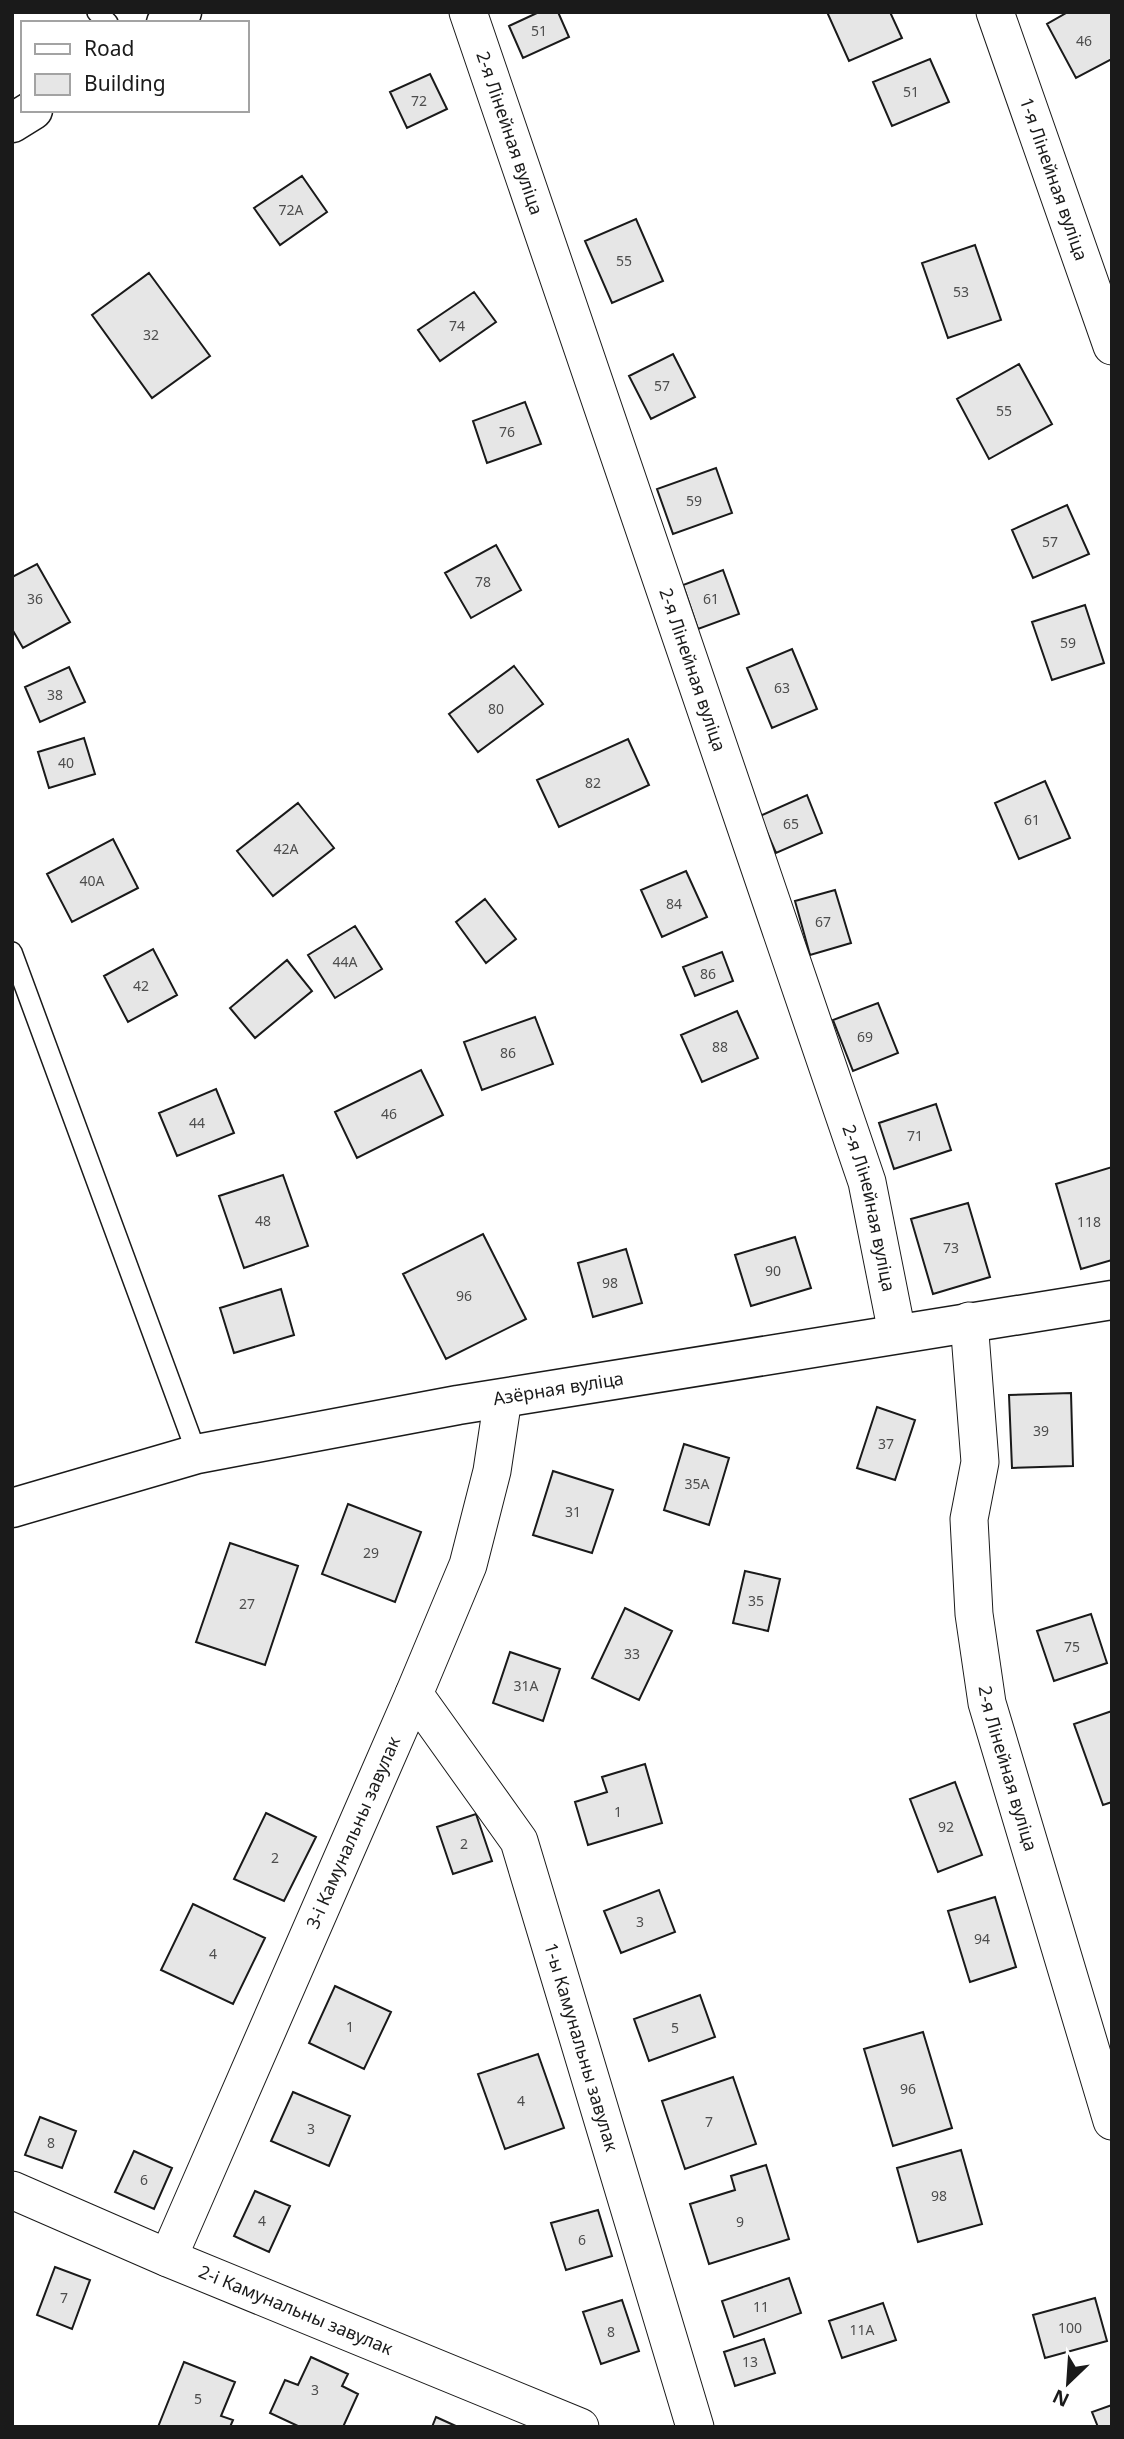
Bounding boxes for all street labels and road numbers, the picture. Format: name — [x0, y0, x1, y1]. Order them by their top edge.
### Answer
street label: 2-я Лінейная вуліца — [471, 48, 549, 218]
street label: 1-я Лінейная вуліца — [1015, 94, 1094, 264]
street label: 2-я Лінейная вуліца — [654, 585, 732, 754]
street label: 2-я Лінейная вуліца — [837, 1121, 901, 1293]
street label: Азёрная вуліца — [491, 1366, 625, 1410]
street label: 2-я Лінейная вуліца — [974, 1684, 1044, 1854]
street label: 3-і Камунальны завулак — [300, 1732, 405, 1932]
street label: 1-ы Камунальны завулак — [539, 1940, 625, 2155]
street label: 2-і Камунальны завулак — [195, 2259, 397, 2360]

